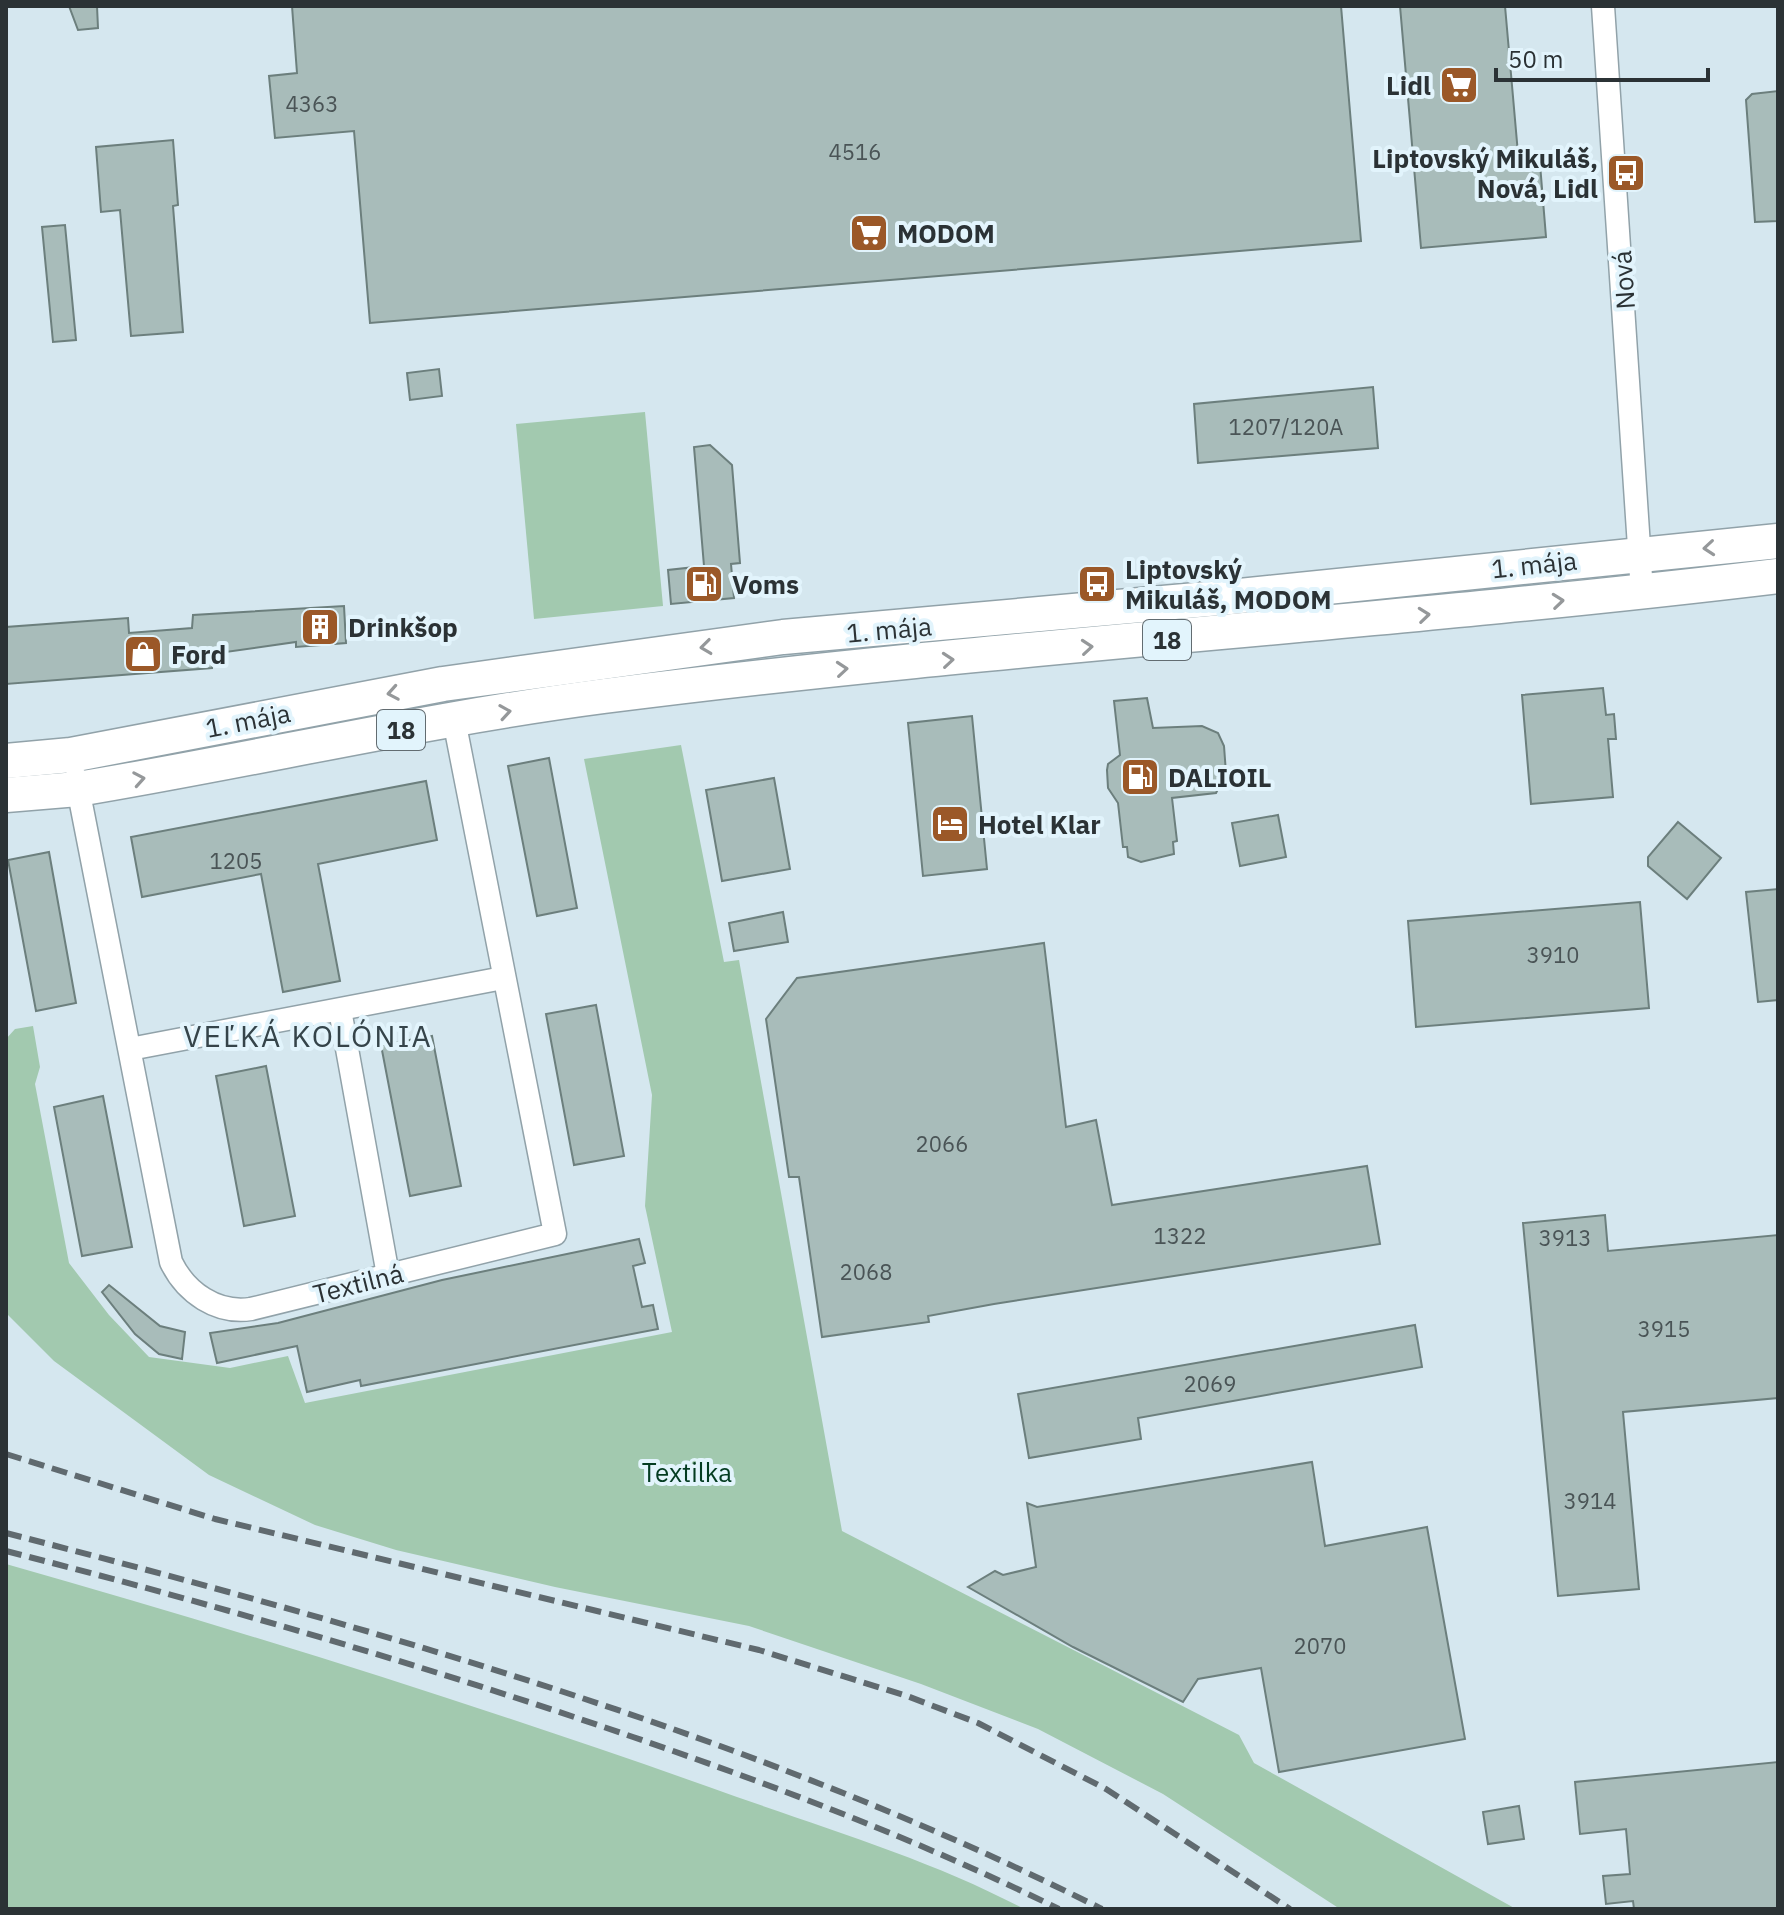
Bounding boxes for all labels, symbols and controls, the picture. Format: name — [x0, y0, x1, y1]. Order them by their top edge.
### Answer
scale bar — [1496, 32, 1708, 82]
text: 50 m — [1508, 43, 1563, 75]
supermarket icon: Lidl — [1438, 64, 1480, 106]
place label: Lidl — [1386, 68, 1431, 102]
house number: 4363 — [286, 89, 338, 118]
house number: 4516 — [829, 137, 881, 166]
place label: Liptovský Mikuláš, Nová, Lidl — [1372, 141, 1598, 205]
bus stop icon: Liptovský Mikuláš, Nová, Lidl — [1605, 152, 1647, 194]
supermarket icon: MODOM — [848, 212, 890, 254]
place label: MODOM — [897, 216, 995, 250]
street label: Nová — [1604, 249, 1642, 311]
house number: 1207/120A — [1229, 412, 1343, 441]
one-way arrow — [1702, 539, 1715, 556]
street label: 1. mája — [1490, 543, 1579, 585]
place label: Liptovský Mikuláš, MODOM — [1125, 552, 1332, 616]
fuel station icon: Voms — [683, 563, 725, 605]
bus stop icon: Liptovský Mikuláš, MODOM — [1076, 563, 1118, 605]
place label: Voms — [732, 567, 799, 601]
one-way arrow — [1552, 592, 1565, 609]
building icon: Drinkšop — [299, 606, 341, 648]
one-way arrow — [1418, 606, 1431, 623]
street label: 1. mája — [845, 608, 933, 650]
place label: Drinkšop — [348, 610, 458, 644]
road number: 18 — [1143, 620, 1191, 660]
shop icon: Ford — [122, 633, 164, 675]
place label: Ford — [171, 637, 226, 671]
one-way arrow — [699, 639, 712, 656]
one-way arrow — [1081, 639, 1094, 656]
one-way arrow — [942, 652, 955, 669]
one-way arrow — [836, 661, 849, 678]
one-way arrow — [386, 683, 400, 700]
street label: 1. mája — [203, 695, 293, 745]
one-way arrow — [498, 704, 512, 721]
road number: 18 — [377, 710, 425, 750]
fuel station icon: DALIOIL — [1119, 756, 1161, 798]
place label: DALIOIL — [1168, 760, 1272, 794]
one-way arrow — [132, 771, 146, 788]
hotel icon: Hotel Klar — [929, 803, 971, 845]
place label: Hotel Klar — [978, 807, 1101, 841]
house number: 1205 — [210, 846, 262, 875]
house number: 3910 — [1527, 940, 1579, 969]
district label: VEĽKÁ KOLÓNIA — [183, 1016, 433, 1055]
house number: 2066 — [916, 1129, 968, 1158]
house number: 1322 — [1154, 1221, 1206, 1250]
house number: 3913 — [1539, 1223, 1591, 1252]
street label: Textilná — [309, 1255, 407, 1311]
house number: 2068 — [840, 1257, 892, 1286]
house number: 3915 — [1638, 1314, 1690, 1343]
house number: 2069 — [1184, 1369, 1236, 1398]
park label: Textilka — [642, 1455, 732, 1489]
house number: 3914 — [1564, 1486, 1616, 1515]
house number: 2070 — [1294, 1631, 1346, 1660]

